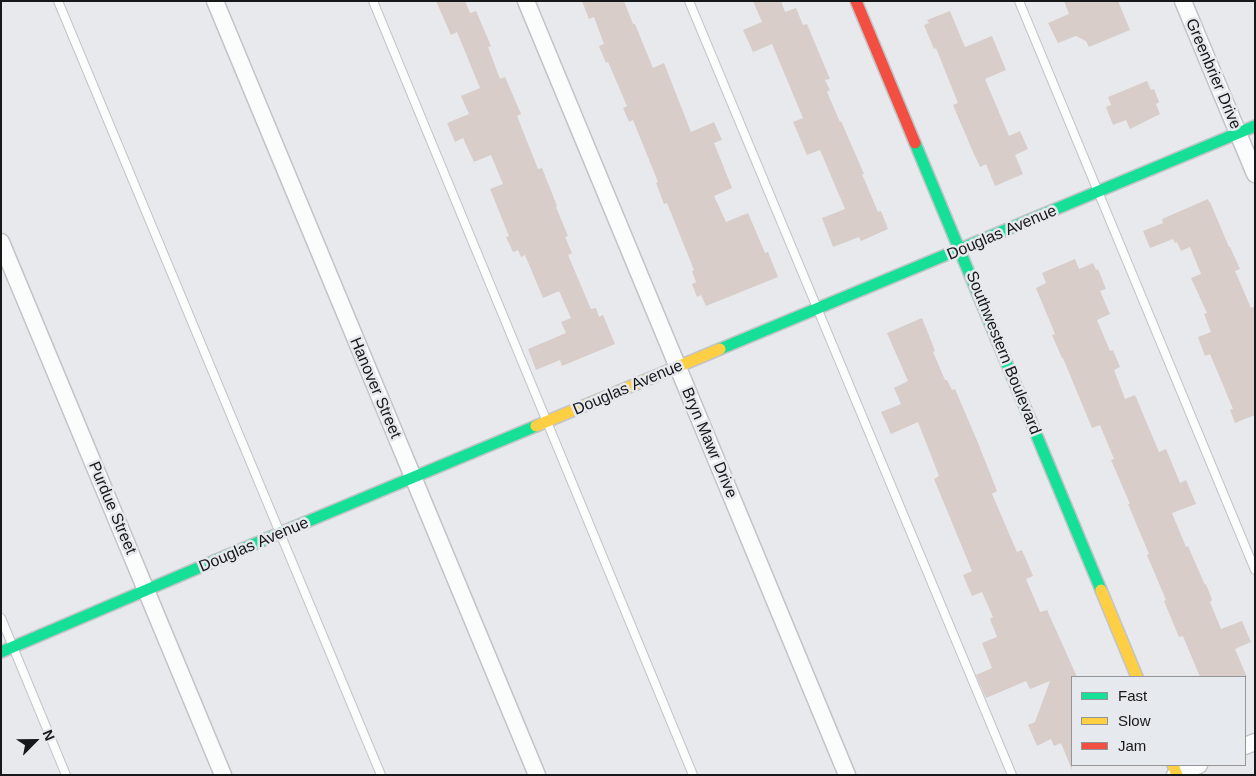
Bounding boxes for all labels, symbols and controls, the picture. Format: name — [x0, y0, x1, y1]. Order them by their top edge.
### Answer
street label: Greenbrier Drive — [1181, 16, 1245, 132]
street label: Douglas Avenue — [944, 201, 1060, 265]
street label: Southwestern Boulevard — [961, 269, 1045, 437]
street label: Hanover Street — [345, 335, 405, 441]
street label: Douglas Avenue — [570, 356, 686, 420]
street label: Bryn Mawr Drive — [677, 385, 741, 501]
street label: Purdue Street — [84, 459, 140, 557]
street label: Douglas Avenue — [196, 513, 312, 577]
legend — [1071, 676, 1246, 766]
text: Fast — [1118, 687, 1147, 704]
text: Slow — [1118, 712, 1151, 729]
north arrow — [10, 716, 60, 766]
text: N — [39, 727, 58, 743]
text: Jam — [1118, 737, 1146, 754]

